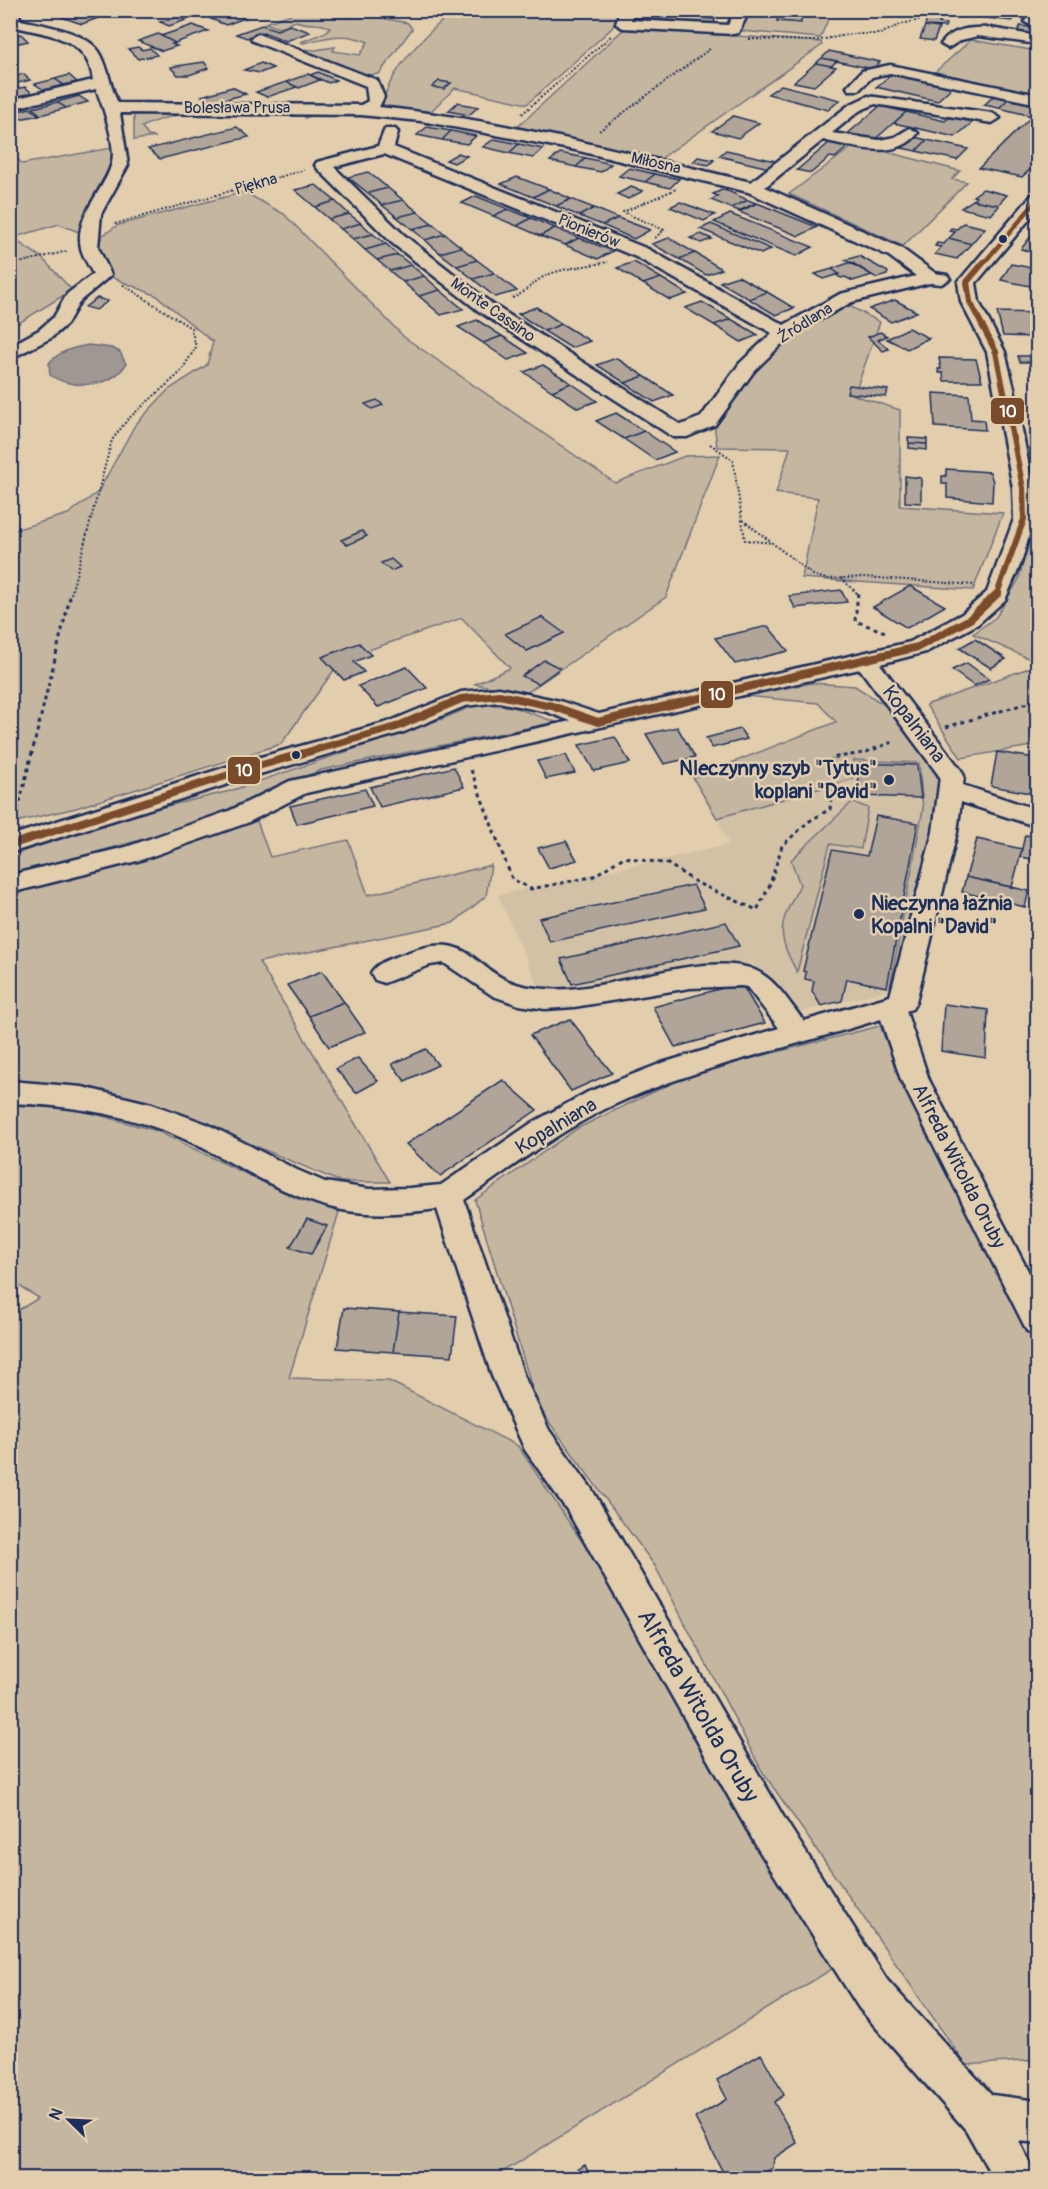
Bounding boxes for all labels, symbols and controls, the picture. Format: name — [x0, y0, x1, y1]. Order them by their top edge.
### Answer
street label: Bolesława Prusa — [184, 98, 290, 118]
street label: Miłosna — [629, 148, 683, 178]
street label: Piękna — [232, 168, 280, 200]
street label: Pionierów — [555, 210, 623, 253]
unlabelled marker — [997, 233, 1009, 245]
street label: Monte Cassino — [447, 273, 540, 347]
street label: Źródlana — [774, 298, 836, 348]
line badge: 10 — [990, 397, 1025, 425]
text: 10 — [999, 402, 1017, 422]
line badge: 10 — [700, 680, 734, 709]
street label: Kopalniana — [877, 680, 951, 768]
text: 10 — [708, 685, 726, 705]
unlabelled marker — [290, 749, 302, 761]
line badge: 10 — [227, 756, 261, 785]
place label: NIeczynny szyb "Tytus" koplani "David" — [679, 756, 877, 804]
text: 10 — [235, 761, 253, 781]
marker: NIeczynny szyb "Tytus" koplani "David" — [882, 773, 896, 787]
place label: Nieczynna łaźnia Kopalni "David" — [871, 891, 1012, 939]
marker: Nieczynna łaźnia Kopalni "David" — [852, 907, 866, 921]
street label: Alfreda Witolda Oruby — [907, 1079, 1012, 1253]
street label: Kopalniana — [511, 1092, 601, 1160]
street label: Alfreda Witolda Oruby — [631, 1604, 765, 1808]
north arrow — [39, 2090, 99, 2150]
text: N — [45, 2105, 68, 2123]

